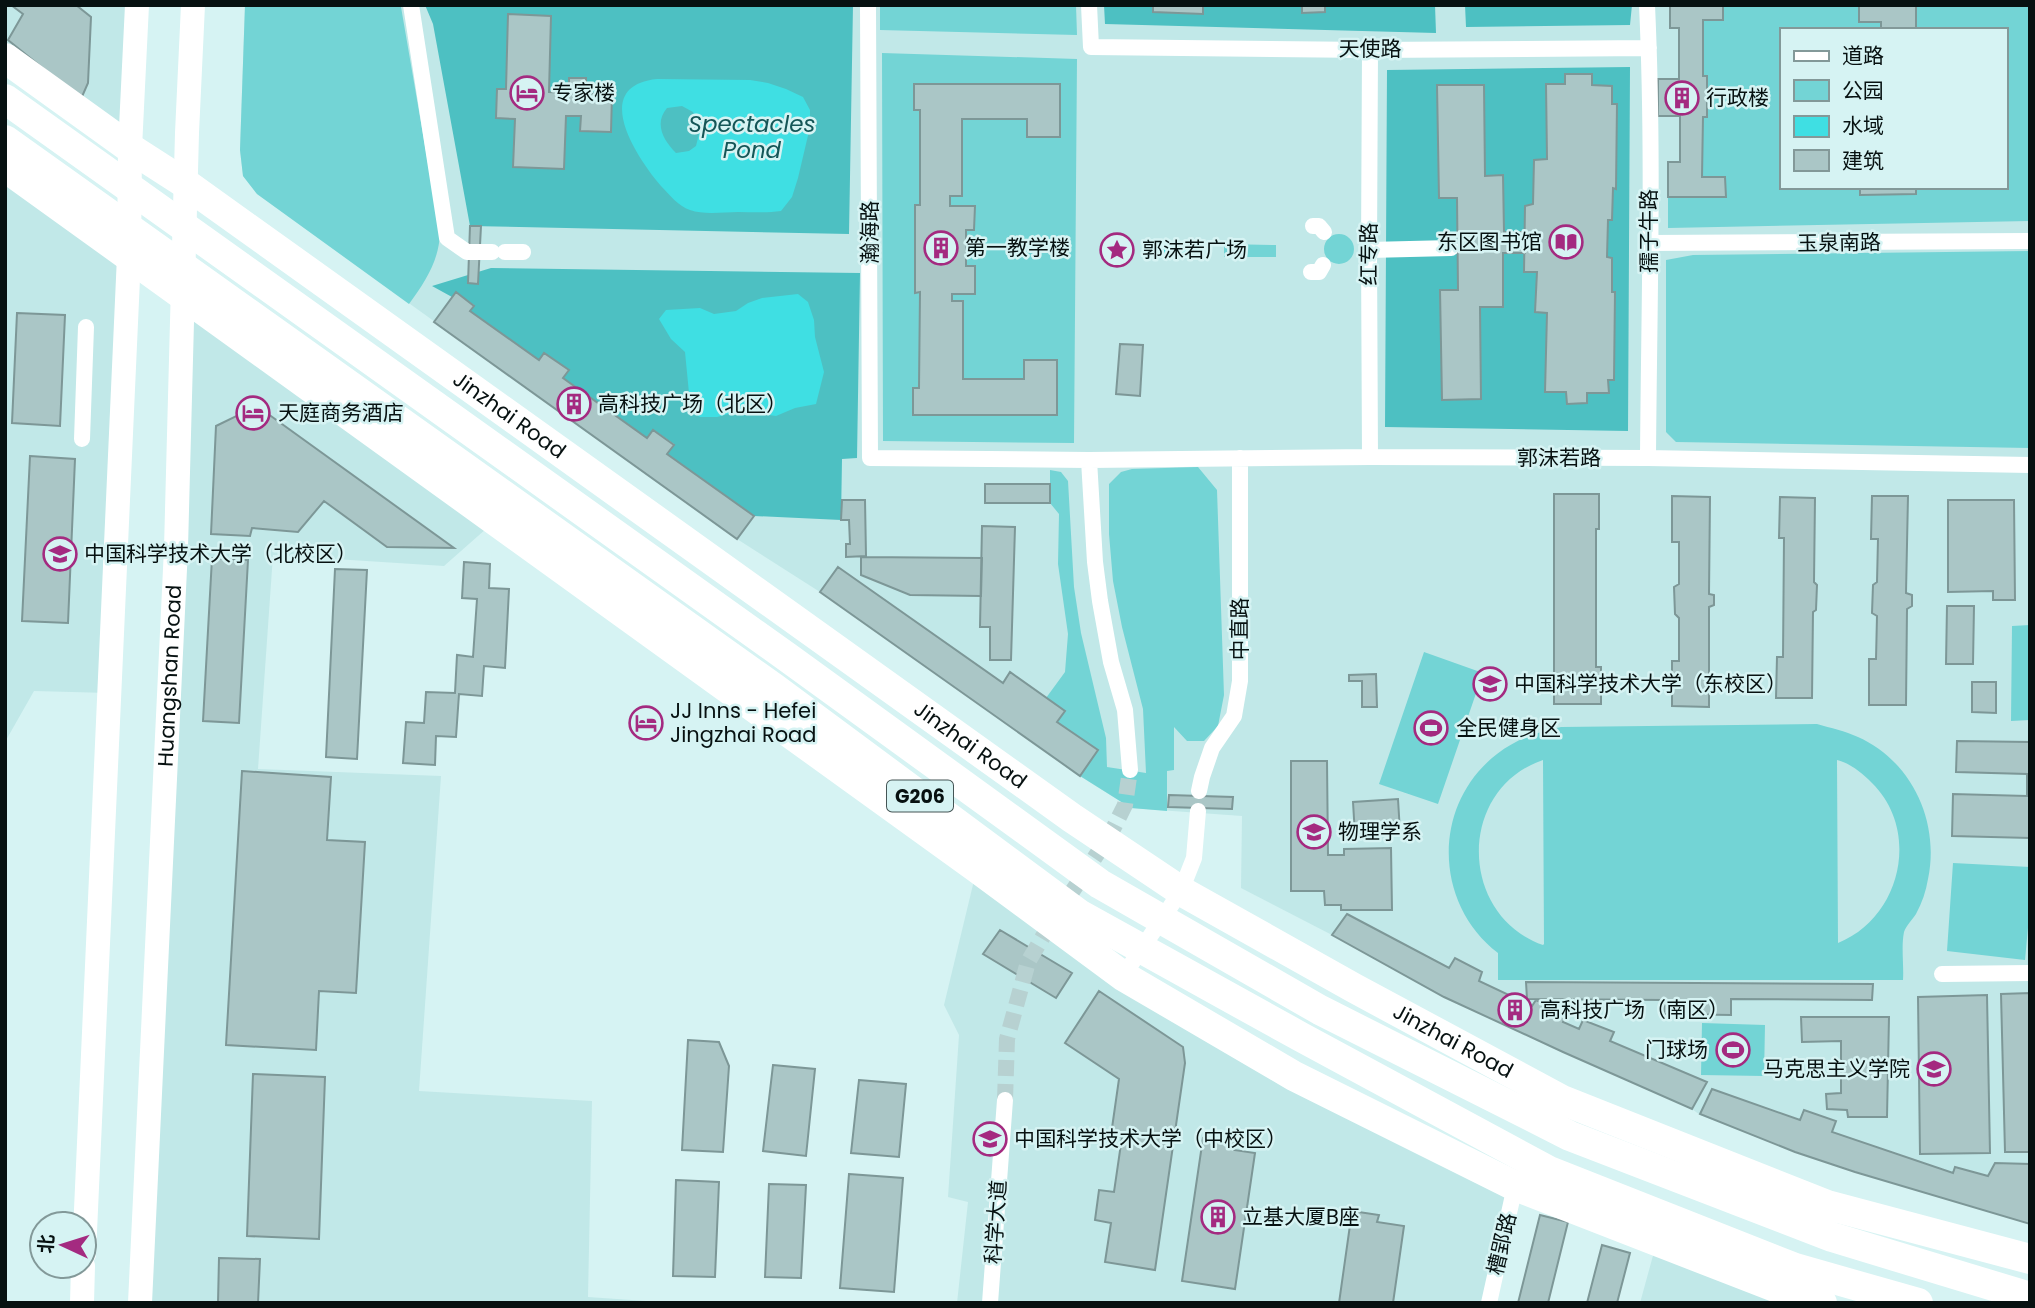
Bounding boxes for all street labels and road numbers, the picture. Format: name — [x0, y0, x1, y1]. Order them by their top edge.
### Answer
street label: 天使路 — [1339, 34, 1402, 63]
street label: 孺子牛路 — [1634, 189, 1663, 273]
street label: 瀚海路 — [855, 201, 884, 264]
street label: 红专路 — [1354, 223, 1383, 286]
street label: 玉泉南路 — [1797, 227, 1881, 258]
street label: Jinzhai Road — [447, 365, 572, 465]
street label: 郭沫若路 — [1517, 443, 1601, 472]
street label: Huangshan Road — [151, 584, 188, 767]
street label: 中直路 — [1225, 598, 1254, 661]
street label: Jinzhai Road — [908, 694, 1033, 795]
road number: G206 — [887, 780, 953, 811]
street label: Jinzhai Road — [1388, 997, 1518, 1085]
street label: 科学大道 — [978, 1179, 1013, 1265]
street label: 槽郢路 — [1480, 1210, 1523, 1278]

